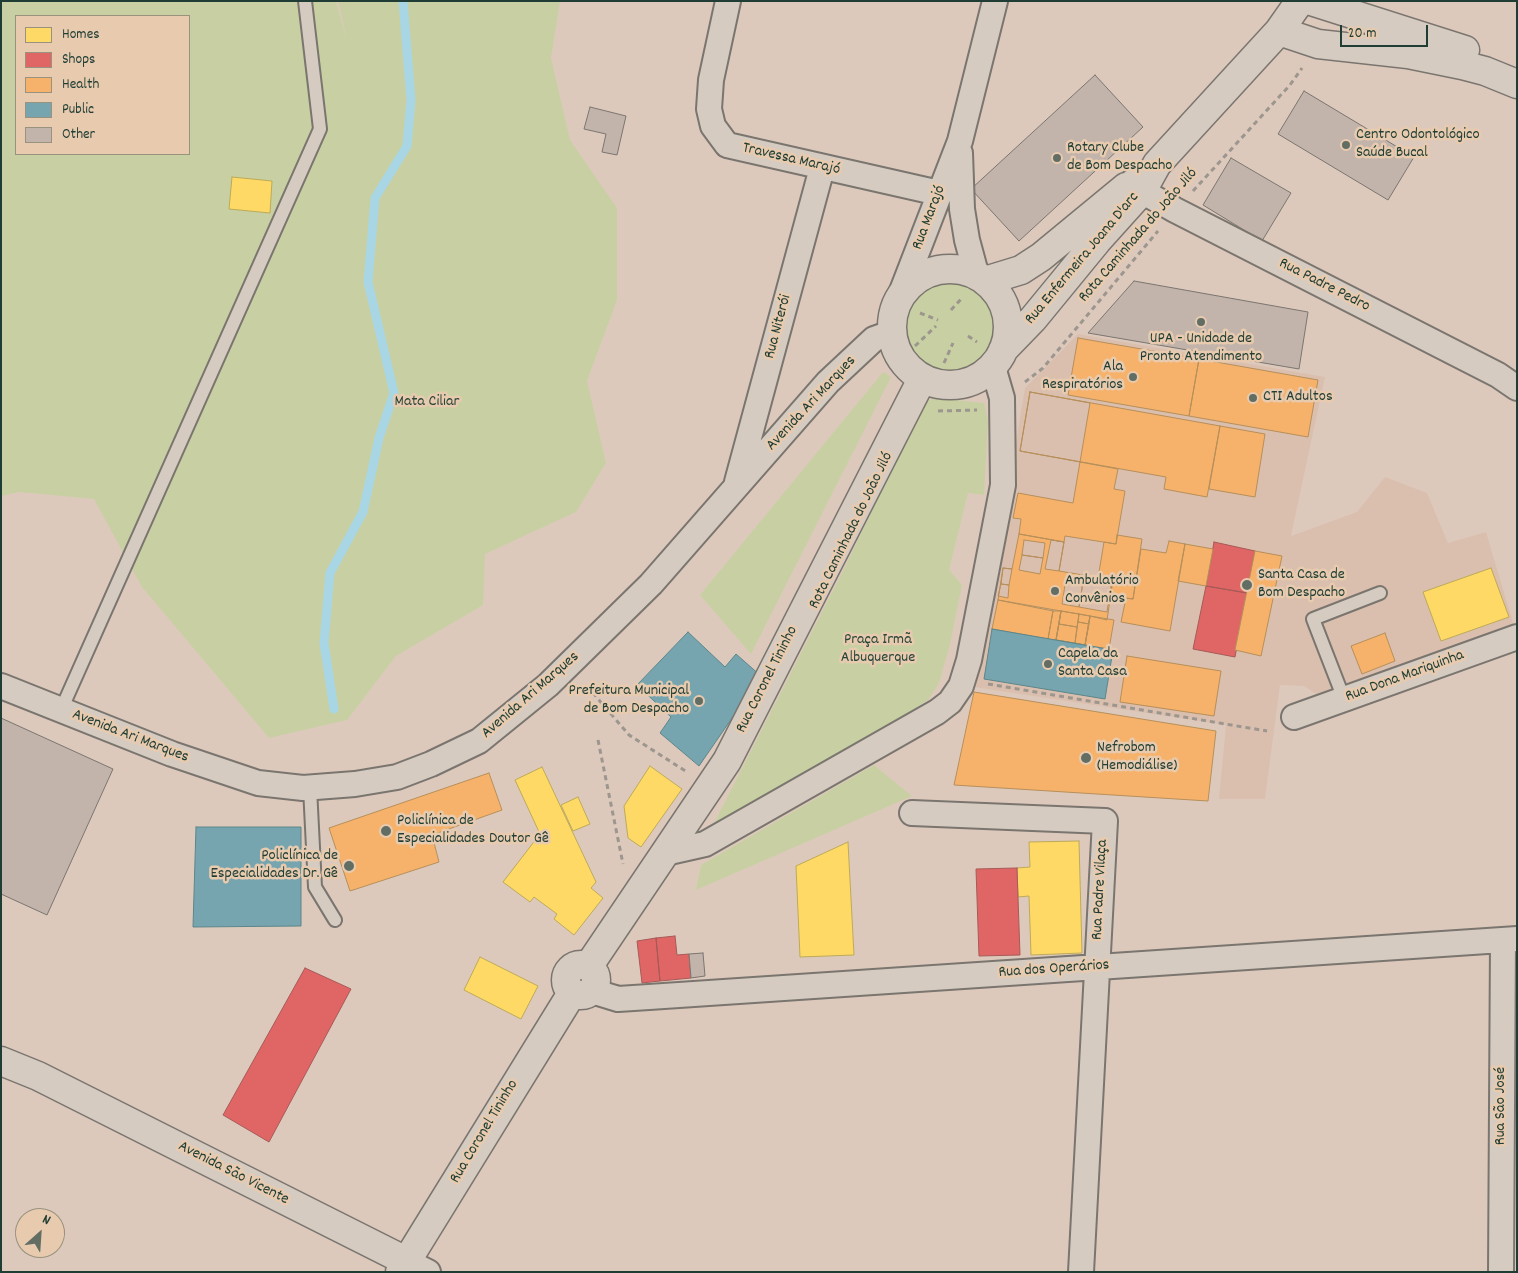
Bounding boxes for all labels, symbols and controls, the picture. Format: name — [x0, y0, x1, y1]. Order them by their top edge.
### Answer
legend — [15, 15, 190, 155]
scale bar — [1343, 15, 1430, 47]
text: 20 m — [1348, 23, 1376, 45]
text: Homes — [62, 24, 100, 46]
text: Shops — [62, 49, 95, 71]
text: Health — [62, 74, 99, 96]
text: Public — [62, 99, 94, 121]
text: Other — [62, 124, 95, 146]
place label: Centro Odontológico Saúde Bucal — [1356, 126, 1480, 164]
street label: Travessa Marajó — [740, 139, 842, 181]
place label: Rotary Clube de Bom Despacho — [1067, 139, 1172, 177]
marker: Centro Odontológico Saúde Bucal — [1340, 139, 1352, 151]
marker: Rotary Clube de Bom Despacho — [1051, 152, 1063, 164]
street label: Rota Caminhada do João Jiló — [1075, 165, 1203, 307]
street label: Rua Marajó — [909, 183, 951, 253]
street label: Rua Enfermeira Joana D'arc — [1022, 189, 1144, 329]
street label: Rua Padre Pedro — [1275, 255, 1373, 317]
street label: Rua Niterói — [761, 293, 797, 361]
marker: UPA - Unidade de Pronto Atendimento — [1195, 316, 1207, 328]
place label: UPA - Unidade de Pronto Atendimento — [1140, 330, 1262, 368]
street label: Avenida Ari Marques — [763, 352, 861, 456]
place label: Ala Respiratórios — [1042, 358, 1123, 396]
marker: Ala Respiratórios — [1127, 371, 1139, 383]
place label: CTI Adultos — [1263, 388, 1333, 408]
marker: CTI Adultos — [1247, 392, 1259, 404]
park label: Mata Ciliar — [395, 393, 459, 413]
street label: Rota Caminhada do João Jiló — [806, 450, 898, 612]
place label: Santa Casa de Bom Despacho — [1258, 566, 1345, 604]
place label: Ambulatório Convênios — [1065, 572, 1139, 610]
marker: Santa Casa de Bom Despacho — [1240, 578, 1254, 592]
marker: Ambulatório Convênios — [1049, 585, 1061, 597]
street label: Rua Coronel Tininho — [733, 623, 803, 737]
park label: Praça Irmã Albuquerque — [841, 631, 915, 669]
place label: Capela da Santa Casa — [1058, 645, 1127, 683]
street label: Rua Dona Mariquinha — [1343, 647, 1467, 707]
street label: Avenida Ari Marques — [478, 648, 584, 744]
marker: Capela da Santa Casa — [1042, 658, 1054, 670]
place label: Prefeitura Municipal de Bom Despacho — [569, 682, 689, 720]
marker: Prefeitura Municipal de Bom Despacho — [693, 695, 705, 707]
street label: Avenida Ari Marques — [69, 706, 191, 768]
place label: Nefrobom (Hemodiálise) — [1097, 739, 1177, 777]
marker: Nefrobom (Hemodiálise) — [1079, 751, 1093, 765]
place label: Policlínica de Especialidades Doutor Gê — [397, 812, 549, 850]
marker: Policlínica de Especialidades Doutor Gê — [379, 824, 393, 838]
street label: Rua Padre Vilaça — [1089, 839, 1113, 941]
place label: Policlínica de Especialidades Dr. Gê — [211, 847, 338, 885]
marker: Policlínica de Especialidades Dr. Gê — [342, 859, 356, 873]
street label: Rua dos Operários — [998, 957, 1110, 983]
street label: Rua São José — [1492, 1067, 1512, 1145]
street label: Rua Coronel Tininho — [447, 1077, 523, 1187]
street label: Avenida São Vicente — [174, 1138, 292, 1210]
north arrow — [15, 1208, 65, 1258]
text: N — [39, 1210, 54, 1231]

